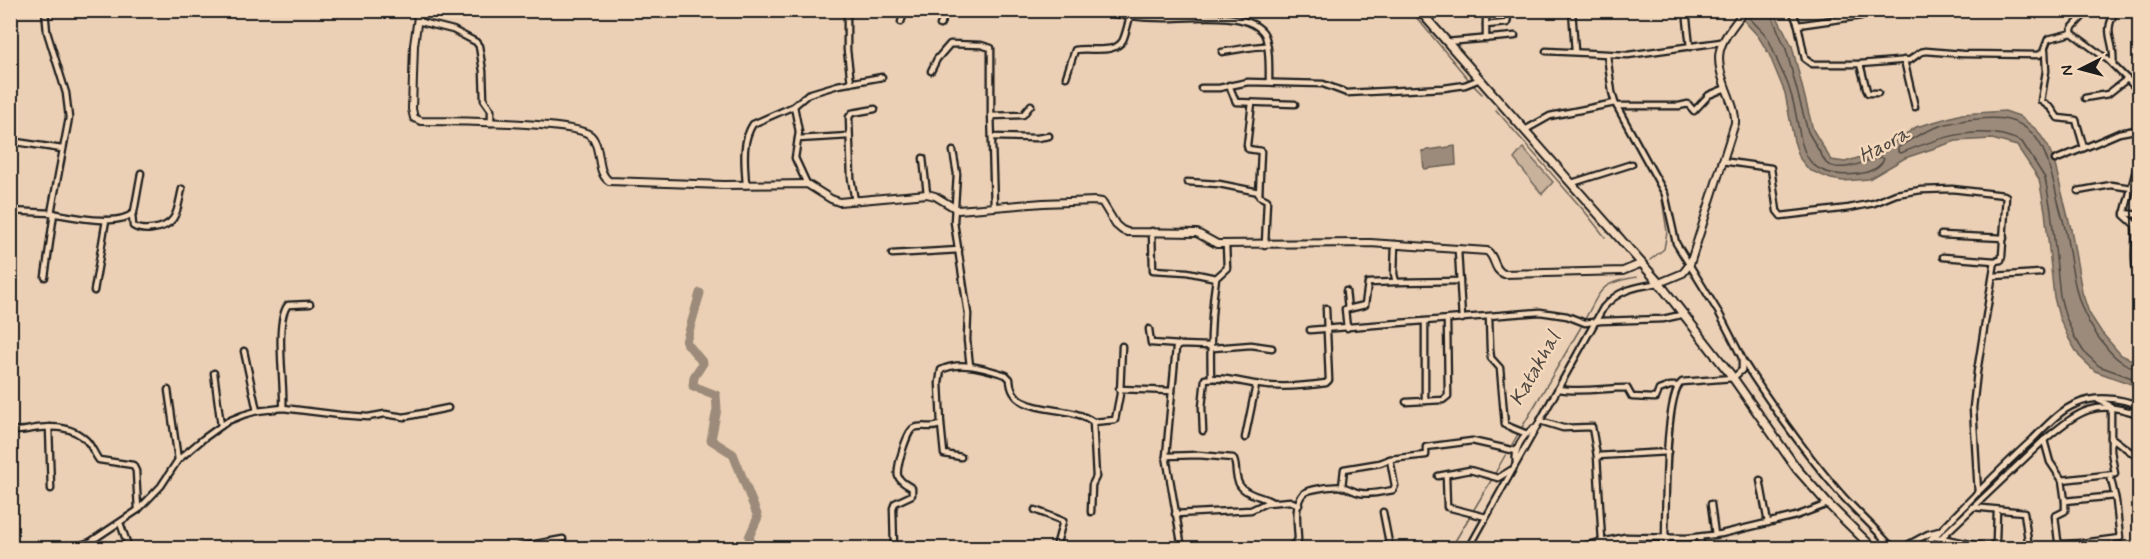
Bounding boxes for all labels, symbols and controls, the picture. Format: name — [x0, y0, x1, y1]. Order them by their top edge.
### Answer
north arrow — [2051, 39, 2111, 99]
text: N — [2057, 64, 2079, 77]
water label: Haora — [1854, 119, 1916, 170]
water label: Katakhal — [1503, 325, 1568, 411]

